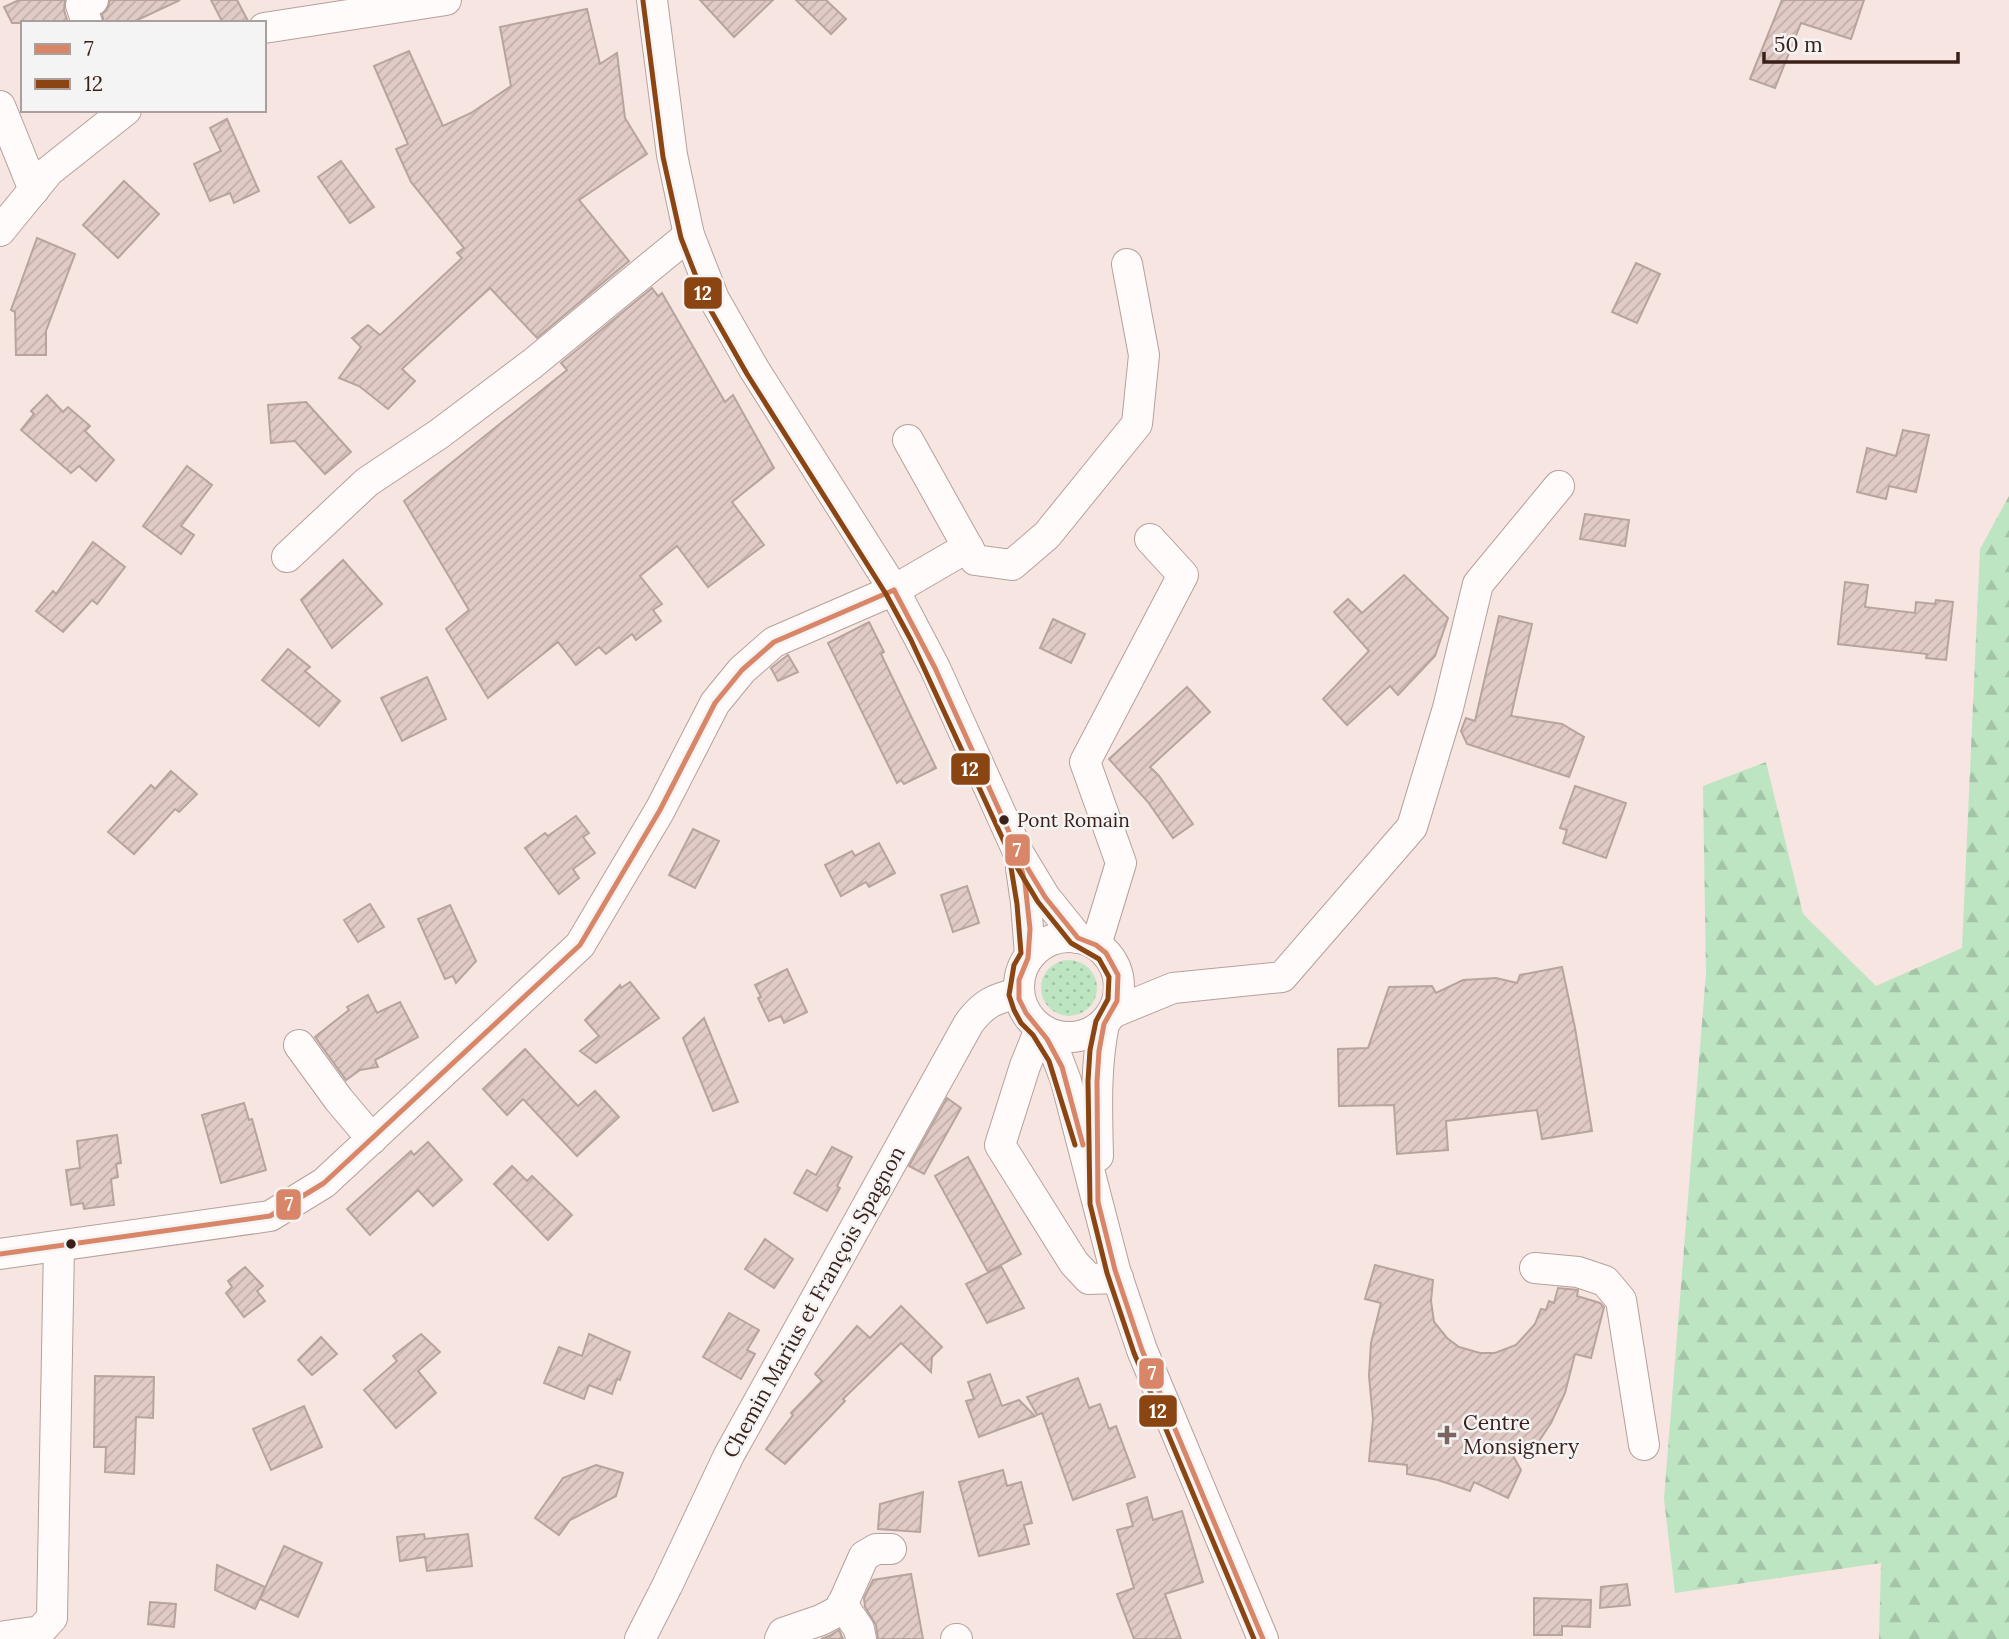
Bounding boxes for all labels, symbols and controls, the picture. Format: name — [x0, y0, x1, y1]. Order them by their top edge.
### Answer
legend — [21, 21, 266, 112]
scale bar — [1764, 21, 1958, 65]
text: 50 m — [1774, 31, 1823, 58]
text: 7 — [84, 35, 94, 62]
text: 12 — [84, 70, 103, 97]
line badge: 12 — [683, 276, 723, 310]
text: 12 — [694, 281, 712, 305]
line badge: 12 — [950, 752, 991, 786]
text: 12 — [961, 757, 979, 781]
place label: Pont Romain — [1017, 808, 1130, 832]
marker: Pont Romain — [997, 813, 1011, 827]
line badge: 7 — [1004, 833, 1031, 867]
text: 7 — [1013, 838, 1022, 862]
street label: Chemin Marius et François Spagnon — [716, 1141, 911, 1462]
line badge: 7 — [275, 1188, 302, 1221]
text: 7 — [285, 1192, 294, 1216]
unlabelled marker — [64, 1237, 78, 1251]
line badge: 7 — [1138, 1357, 1165, 1390]
text: 7 — [1148, 1361, 1157, 1385]
line badge: 12 — [1138, 1394, 1178, 1428]
text: 12 — [1149, 1399, 1167, 1423]
place label: Centre Monsignery — [1463, 1409, 1579, 1460]
marker: Centre Monsignery — [1437, 1425, 1457, 1445]

